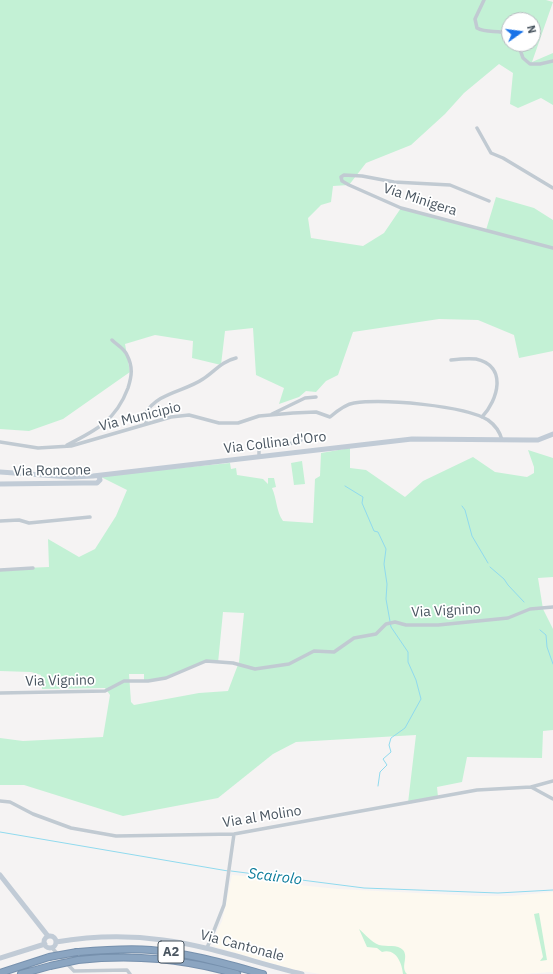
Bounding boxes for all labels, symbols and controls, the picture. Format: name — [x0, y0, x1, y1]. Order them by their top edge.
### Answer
north arrow — [501, 12, 541, 52]
text: N — [524, 24, 539, 35]
street label: Via Minigera — [381, 180, 459, 220]
street label: Via Municipio — [97, 399, 183, 435]
street label: Via Collina d'Oro — [223, 428, 327, 458]
street label: Via Roncone — [13, 462, 91, 480]
street label: Via Vignino — [411, 601, 481, 621]
street label: Via Vignino — [25, 672, 95, 690]
street label: Via al Molino — [221, 802, 303, 832]
water label: Scairolo — [247, 865, 303, 889]
street label: Via Cantonale — [198, 927, 286, 965]
road number: A2 — [158, 941, 184, 963]

